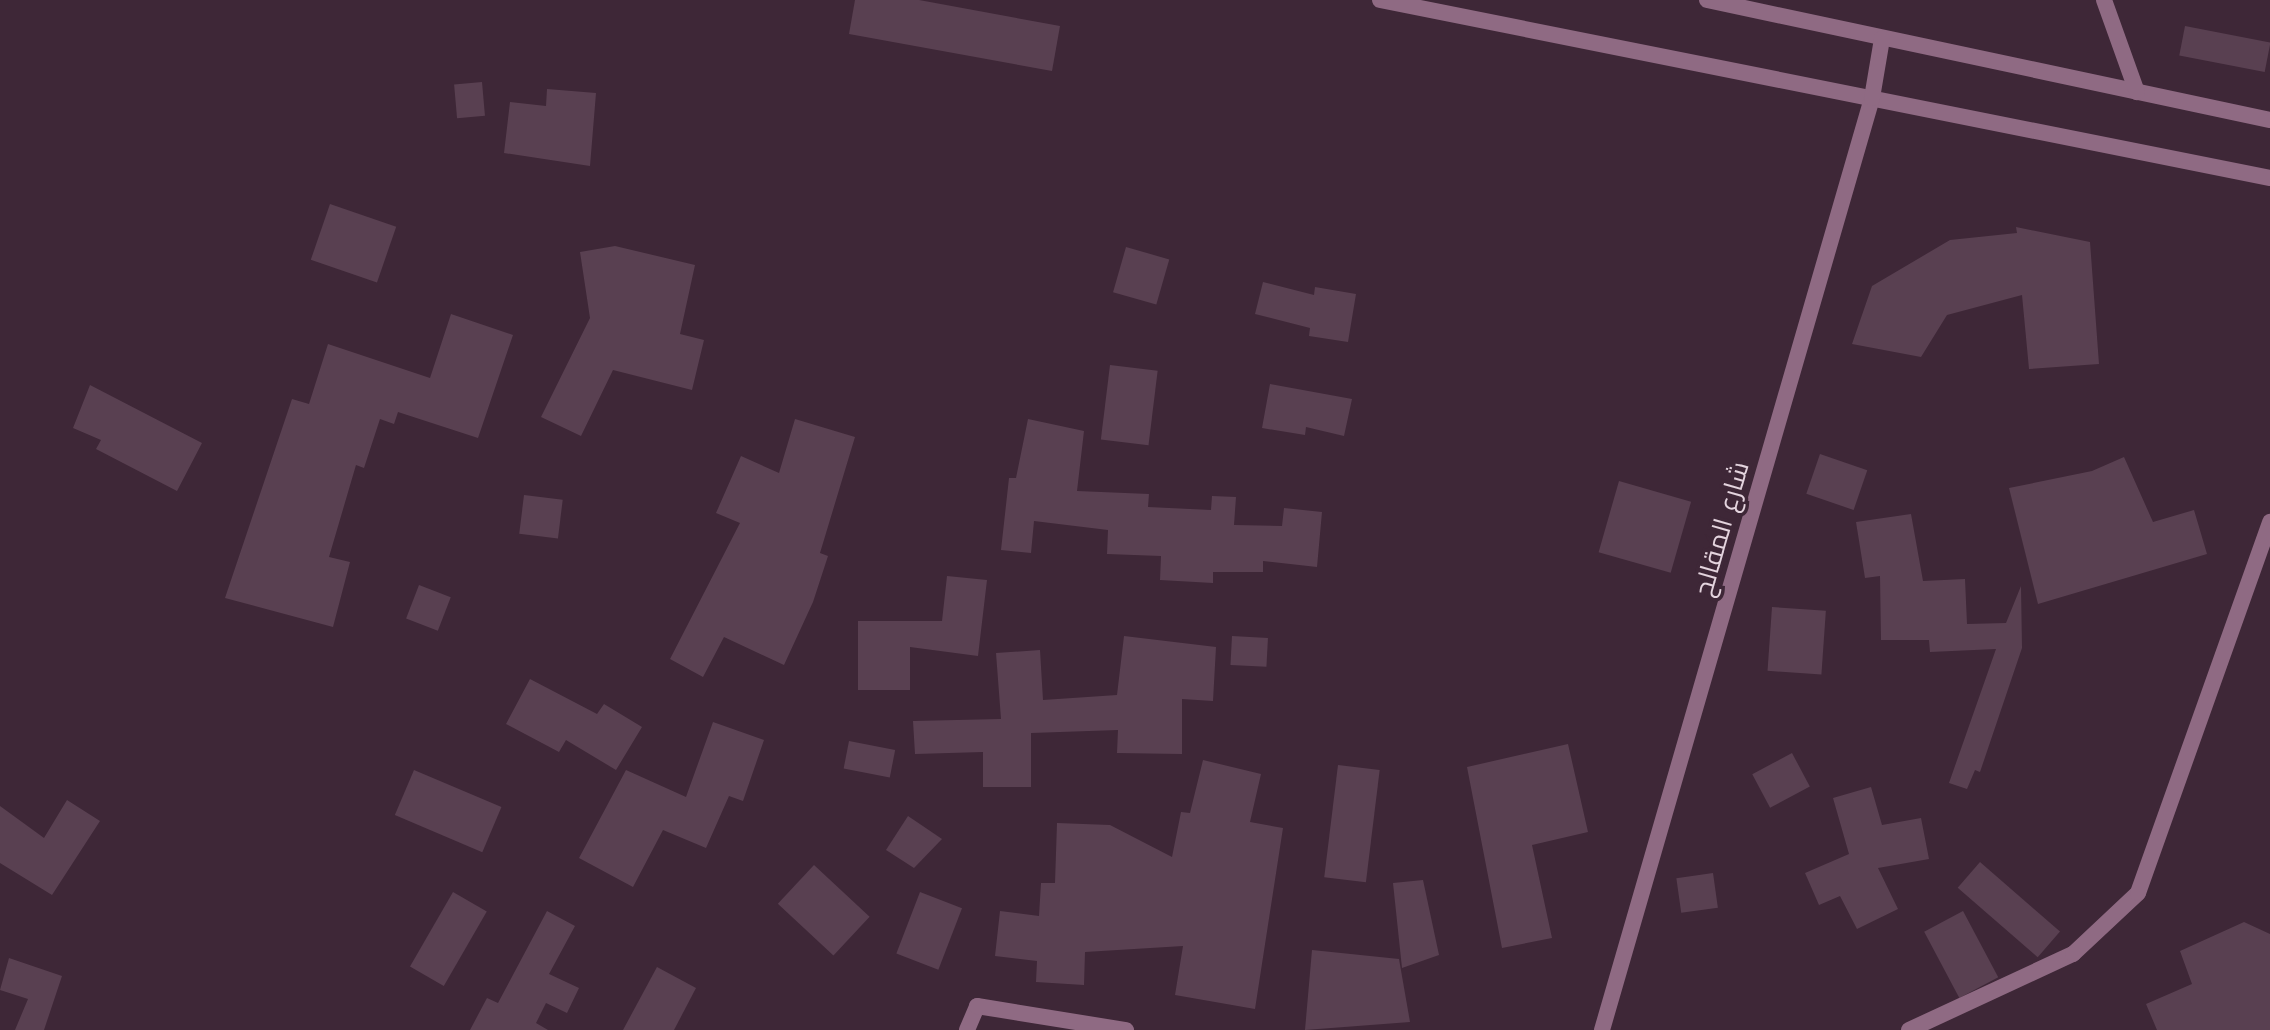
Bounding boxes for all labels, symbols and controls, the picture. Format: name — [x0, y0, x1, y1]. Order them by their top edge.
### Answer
street label: شارع المقالح — [1688, 458, 1756, 600]

